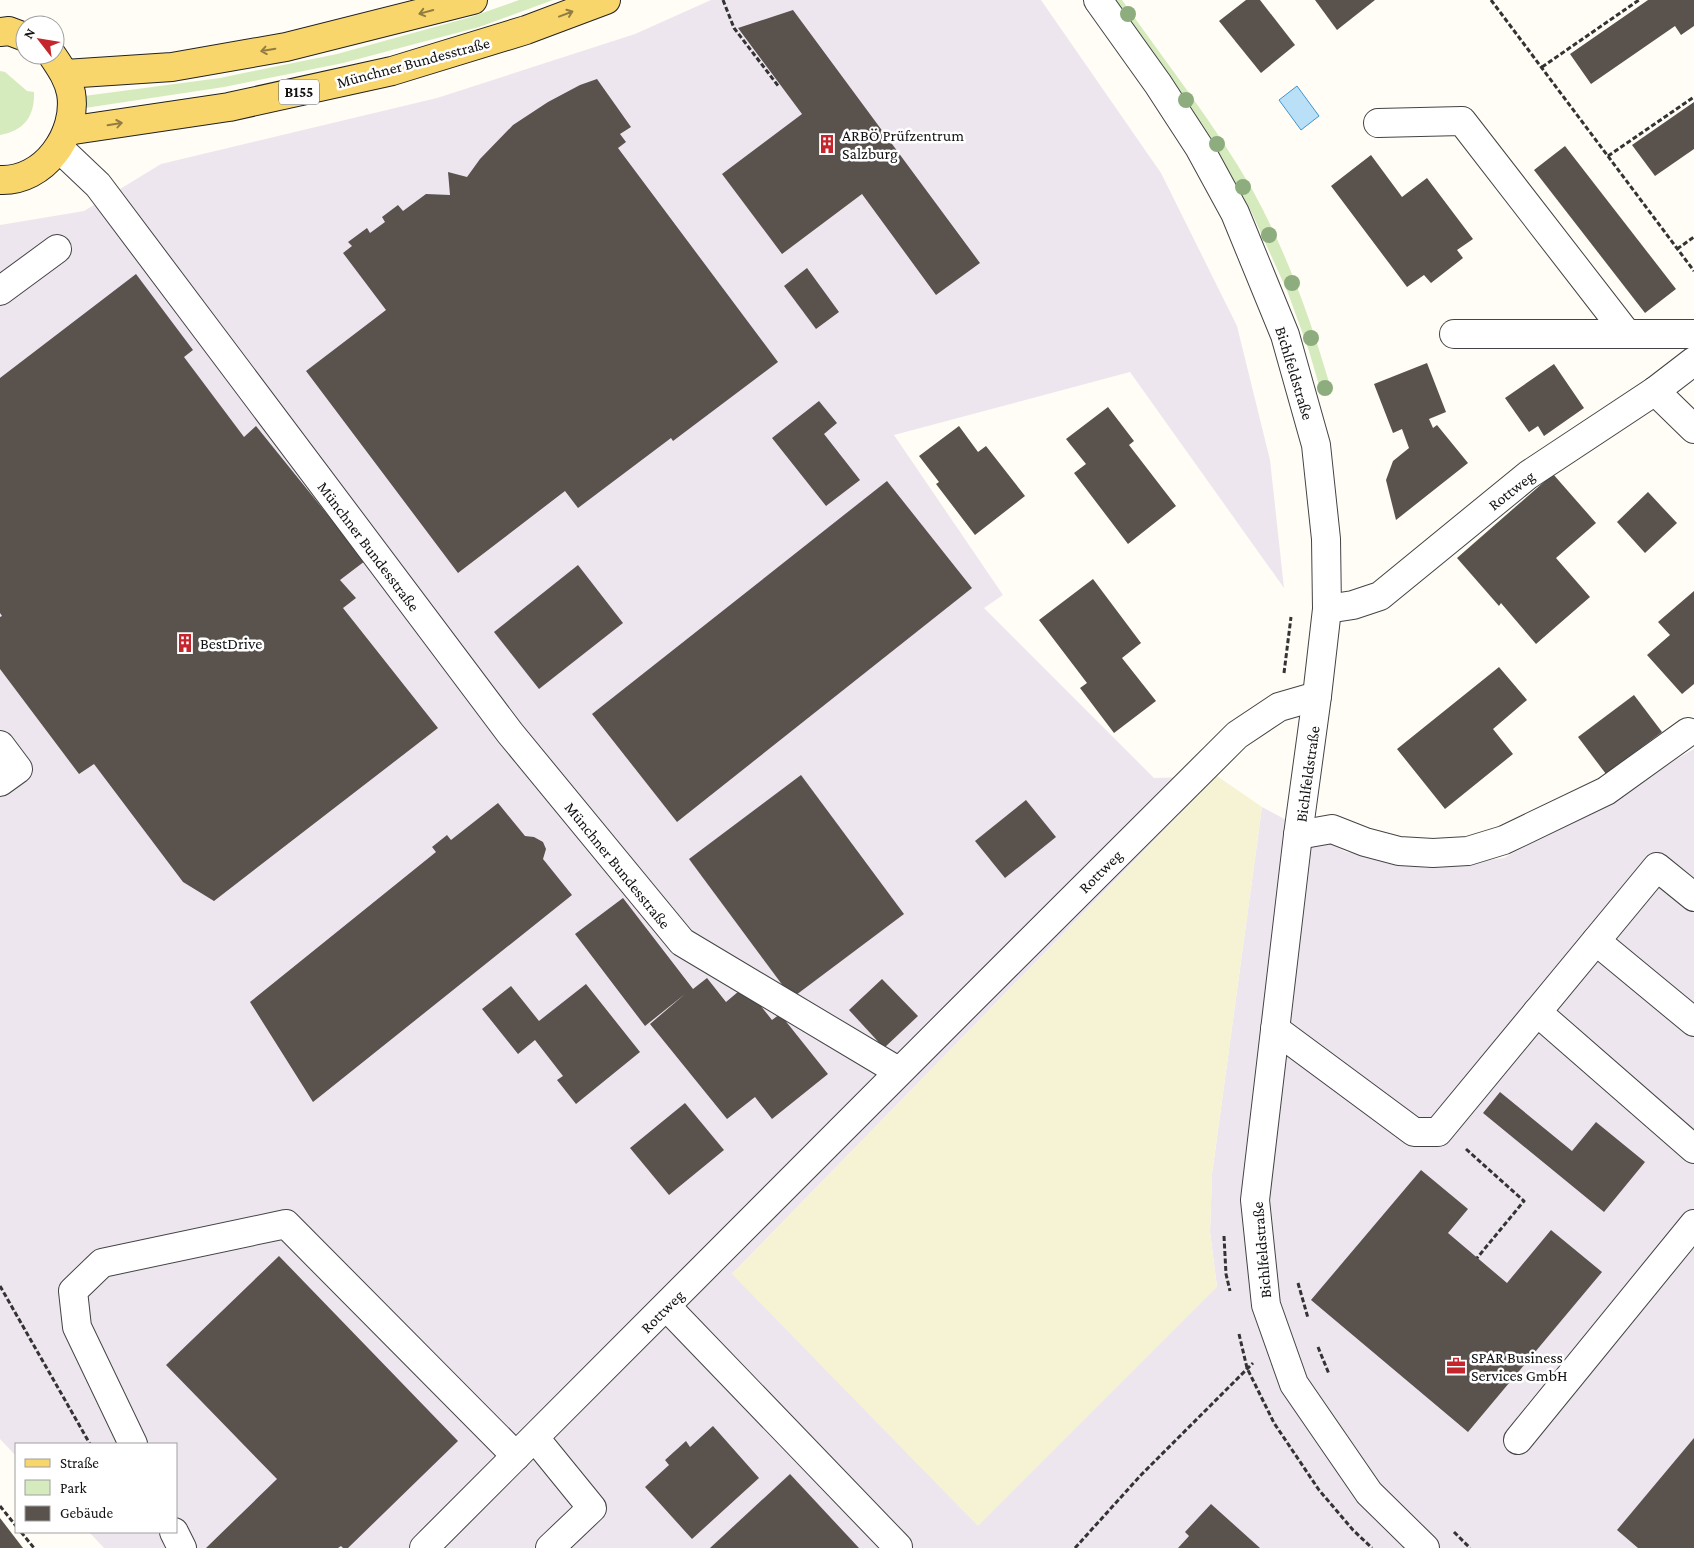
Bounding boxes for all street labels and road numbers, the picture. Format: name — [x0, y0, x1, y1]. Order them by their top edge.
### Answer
street label: Münchner Bundesstraße — [335, 34, 491, 91]
road number: B155 — [279, 80, 319, 104]
street label: Bichlfeldstraße — [1272, 324, 1317, 422]
street label: Rottweg — [1485, 467, 1538, 514]
street label: Münchner Bundesstraße — [314, 478, 423, 614]
street label: Bichlfeldstraße — [1292, 725, 1323, 823]
street label: Münchner Bundesstraße — [561, 799, 674, 932]
street label: Rottweg — [1075, 846, 1126, 897]
street label: Bichlfeldstraße — [1249, 1201, 1274, 1299]
street label: Rottweg — [637, 1286, 688, 1337]

